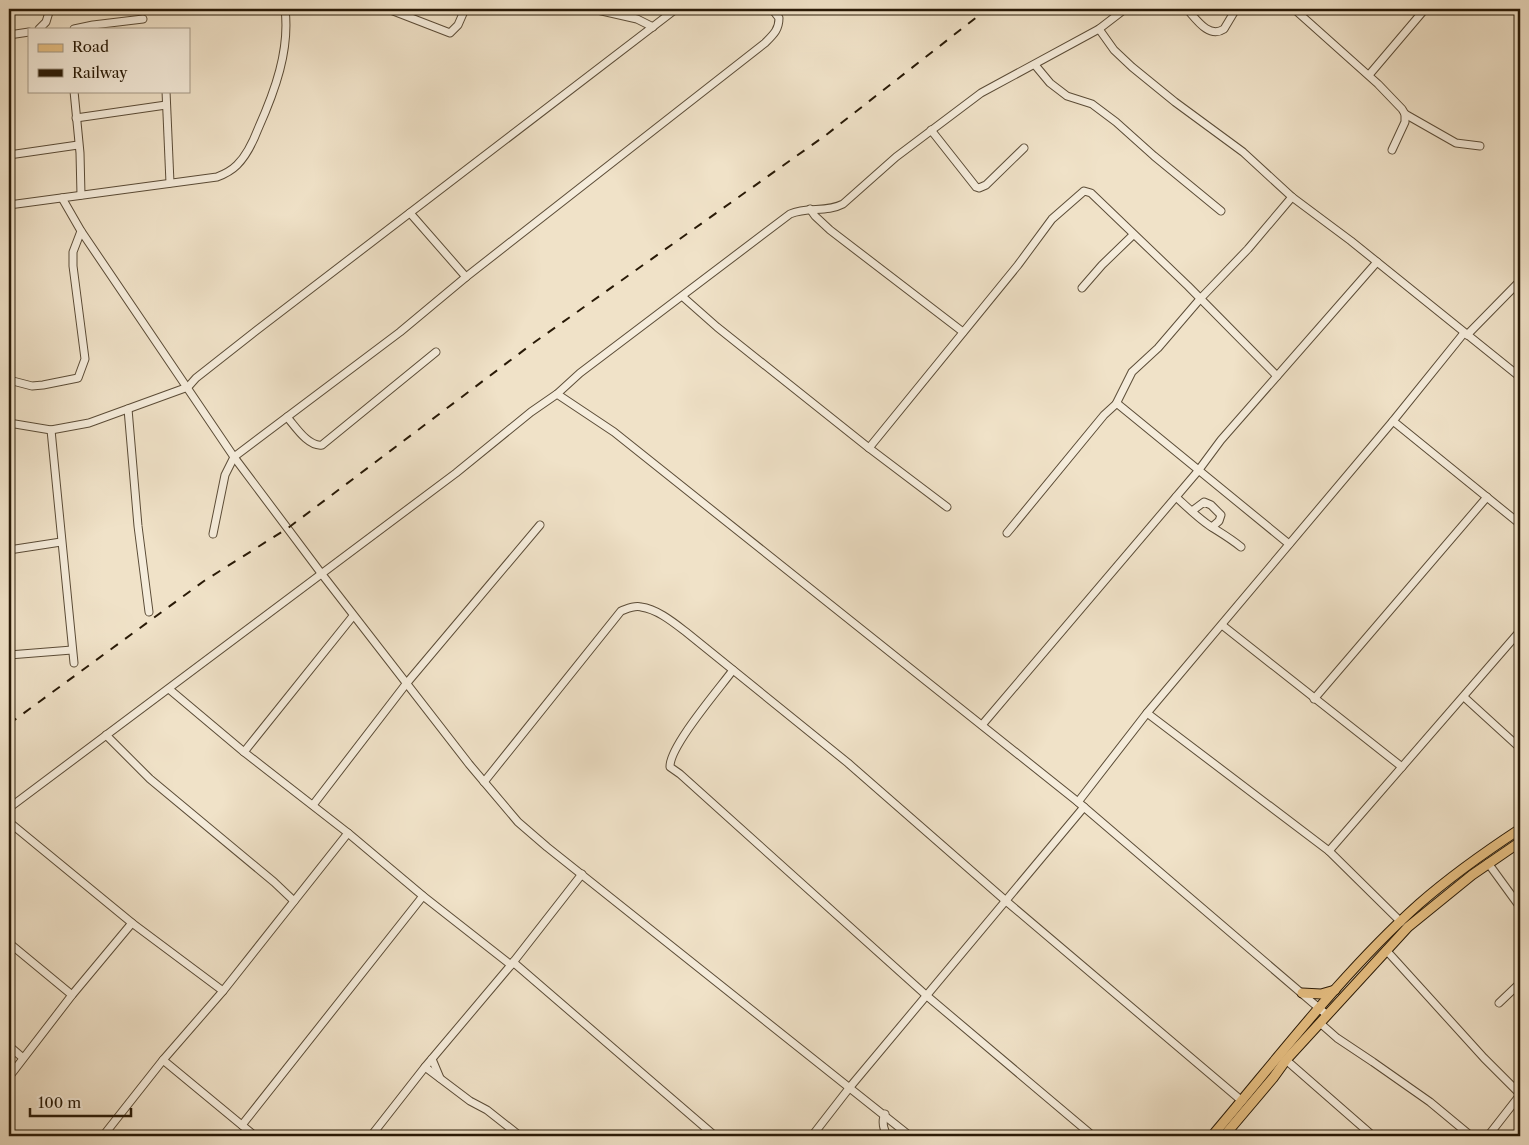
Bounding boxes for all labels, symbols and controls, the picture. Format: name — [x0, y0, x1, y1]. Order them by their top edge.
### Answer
legend — [28, 28, 190, 92]
text: Road — [72, 37, 109, 56]
text: Railway — [72, 63, 128, 82]
scale bar — [30, 1085, 131, 1117]
text: 100 m — [38, 1093, 81, 1112]

